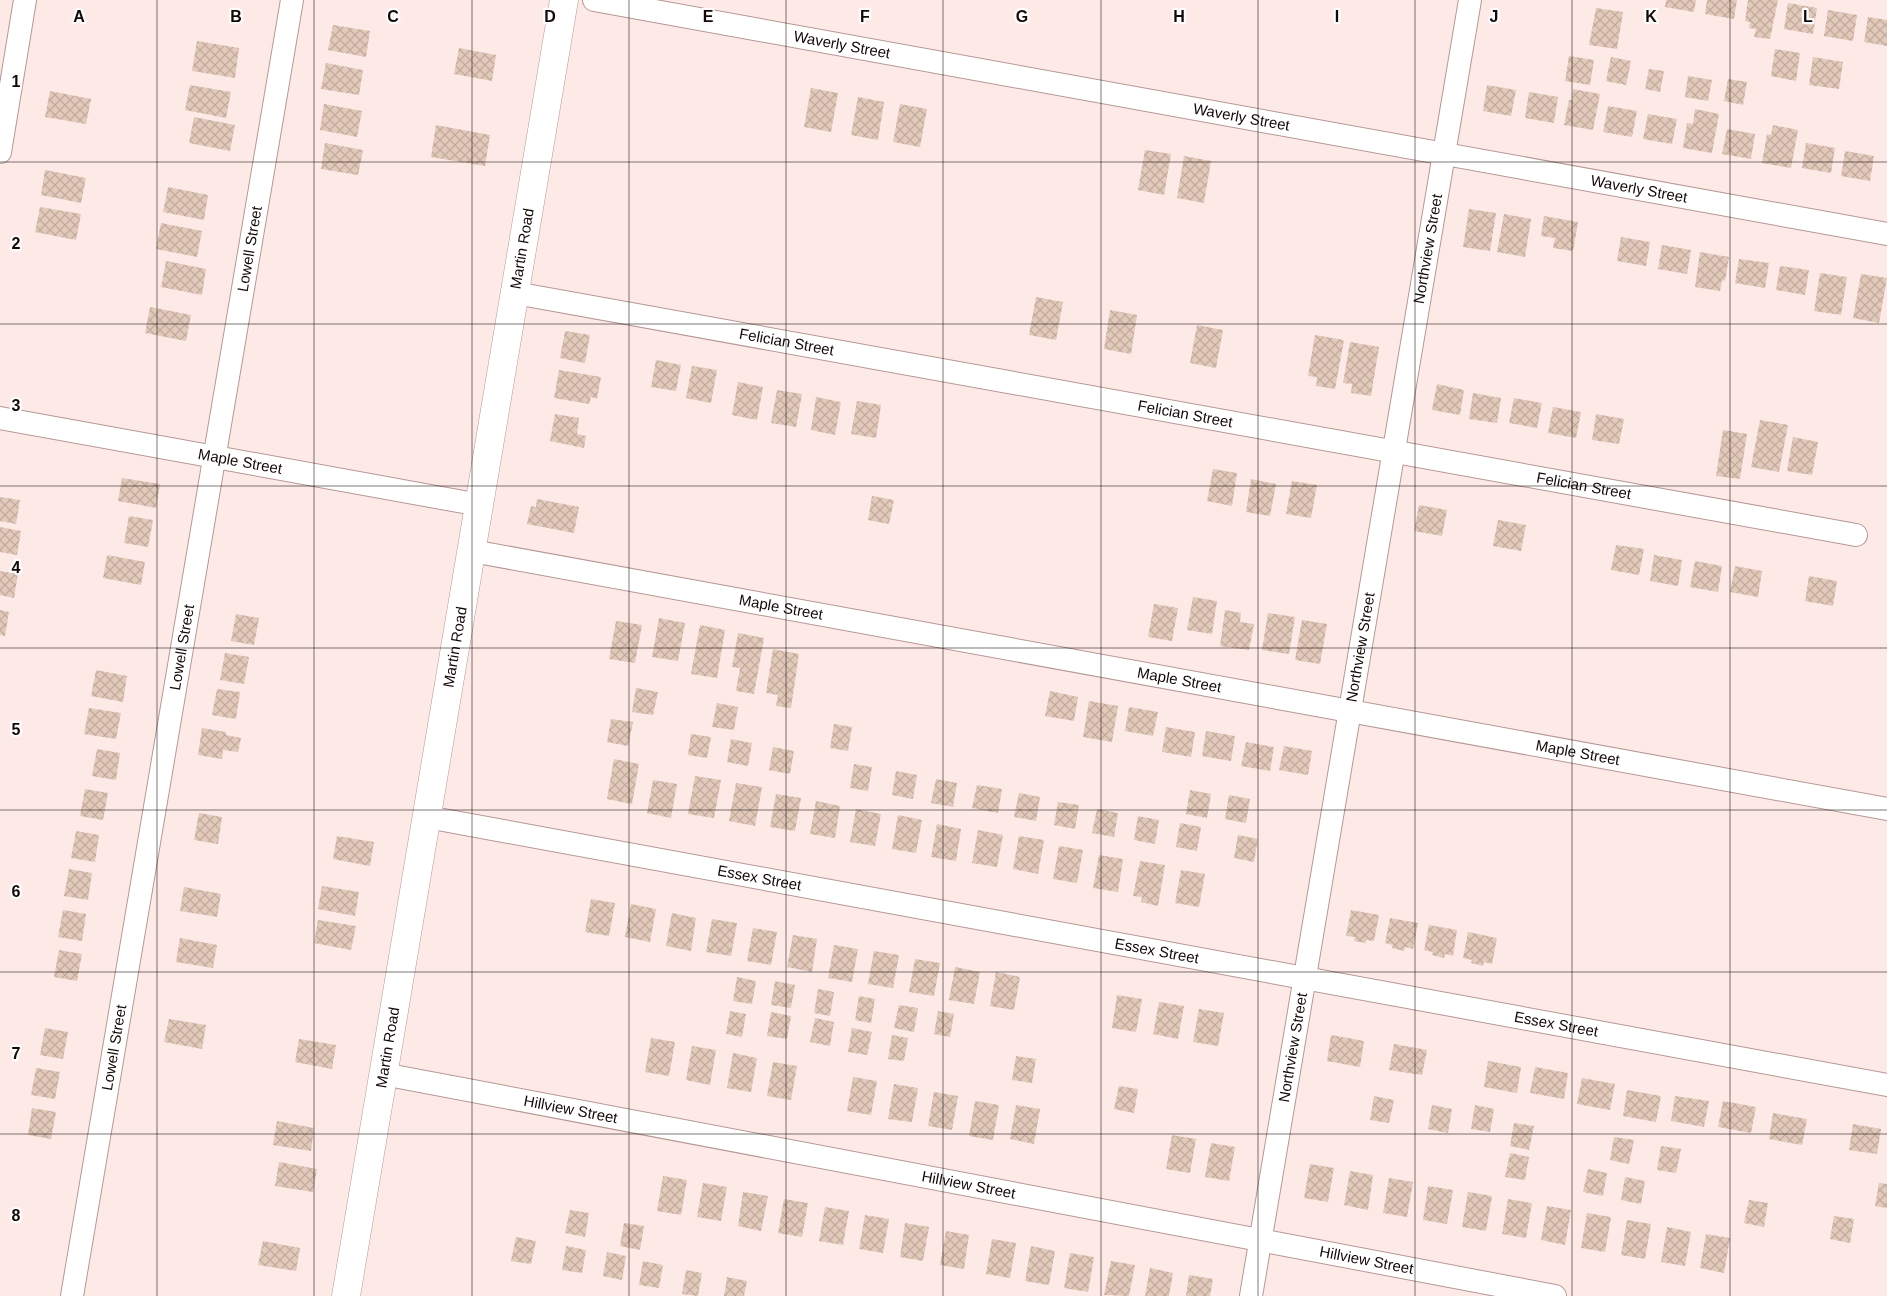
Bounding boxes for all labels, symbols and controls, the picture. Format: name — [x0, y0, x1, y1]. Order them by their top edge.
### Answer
text: A — [73, 8, 85, 25]
text: B — [230, 8, 242, 25]
text: C — [387, 8, 399, 25]
text: D — [544, 8, 556, 25]
text: E — [703, 8, 714, 25]
text: F — [860, 8, 870, 25]
text: G — [1016, 8, 1028, 25]
text: H — [1173, 8, 1185, 25]
text: I — [1335, 8, 1339, 25]
text: J — [1490, 8, 1498, 25]
text: K — [1645, 8, 1657, 25]
text: L — [1803, 8, 1813, 25]
street label: Waverly Street — [792, 27, 893, 62]
text: 1 — [12, 73, 21, 90]
street label: Waverly Street — [1192, 100, 1292, 134]
street label: Waverly Street — [1589, 172, 1690, 206]
street label: Northview Street — [1410, 192, 1445, 305]
street label: Lowell Street — [234, 204, 265, 293]
street label: Martin Road — [507, 207, 537, 290]
text: 2 — [12, 235, 21, 252]
street label: Felician Street — [738, 325, 836, 359]
text: 3 — [12, 397, 21, 414]
street label: Felician Street — [1137, 397, 1235, 430]
street label: Maple Street — [197, 445, 284, 477]
street label: Felician Street — [1535, 468, 1633, 502]
text: 4 — [12, 559, 21, 576]
street label: Northview Street — [1343, 590, 1378, 703]
street label: Maple Street — [738, 591, 825, 623]
street label: Lowell Street — [166, 602, 197, 691]
street label: Martin Road — [439, 605, 470, 689]
street label: Maple Street — [1136, 663, 1224, 696]
text: 5 — [12, 721, 21, 738]
street label: Maple Street — [1534, 736, 1622, 768]
street label: Essex Street — [716, 861, 804, 894]
text: 6 — [12, 883, 21, 900]
street label: Essex Street — [1114, 934, 1201, 967]
street label: Northview Street — [1275, 991, 1310, 1104]
street label: Lowell Street — [98, 1002, 129, 1092]
street label: Martin Road — [372, 1006, 402, 1089]
street label: Essex Street — [1513, 1008, 1600, 1040]
text: 7 — [12, 1045, 21, 1062]
street label: Hillview Street — [522, 1092, 620, 1126]
street label: Hillview Street — [920, 1167, 1018, 1202]
text: 8 — [12, 1207, 21, 1224]
street label: Hillview Street — [1318, 1243, 1416, 1277]

